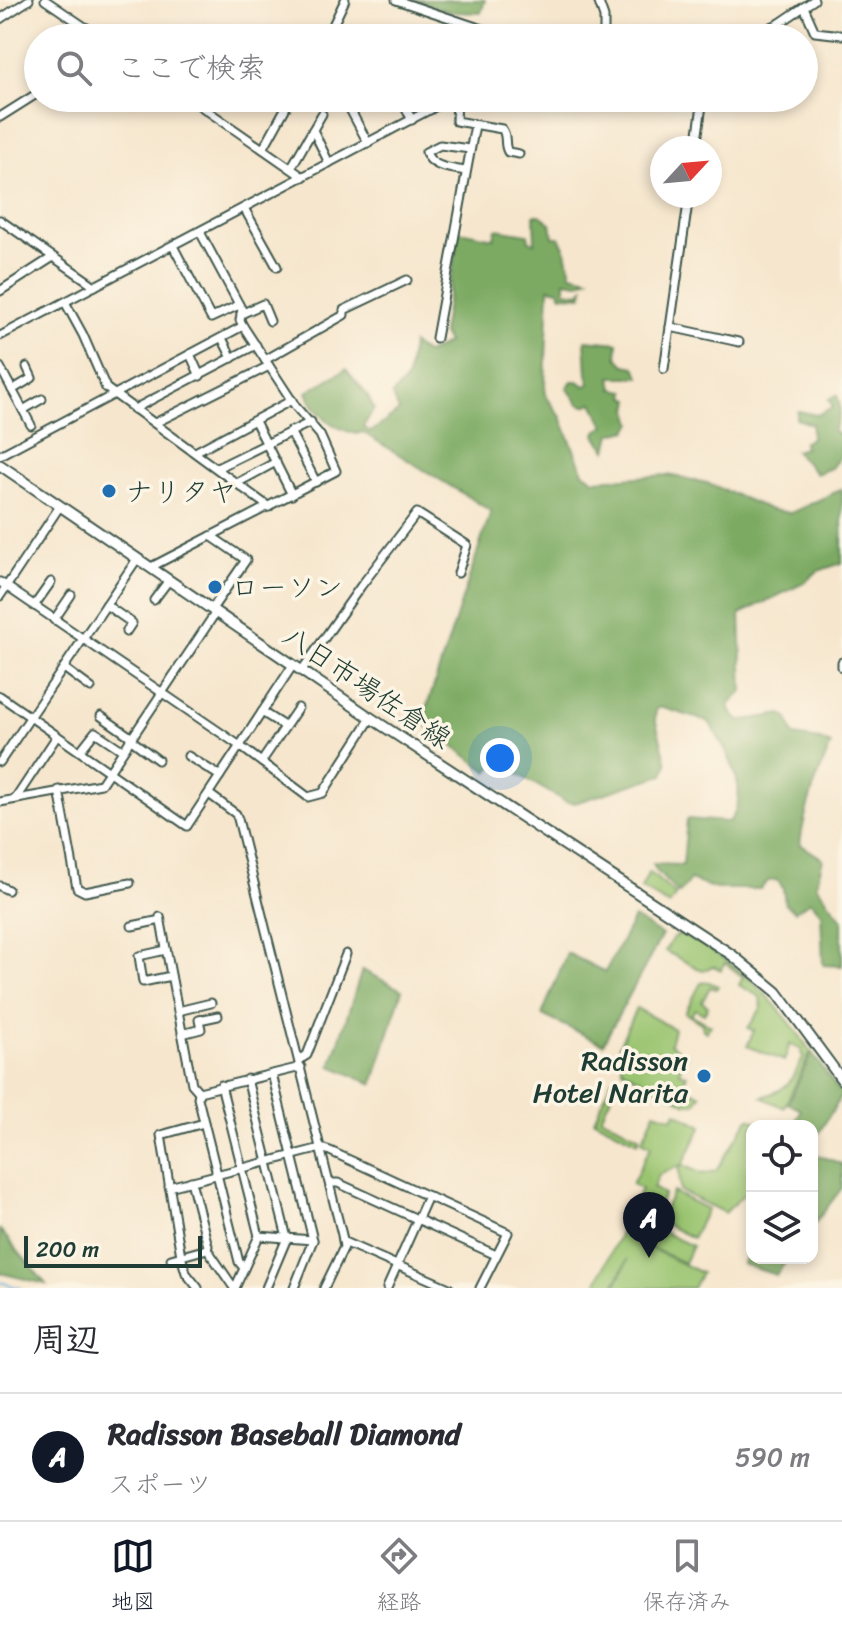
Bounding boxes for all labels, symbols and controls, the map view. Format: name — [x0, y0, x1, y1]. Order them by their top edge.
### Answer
search box — [24, 24, 818, 112]
text: ここで検索 — [116, 41, 266, 95]
icon: search — [52, 46, 96, 90]
north arrow — [650, 136, 722, 208]
place label: ナリタヤ — [125, 467, 237, 516]
marker: ナリタヤ — [100, 482, 118, 500]
place label: ローソン — [231, 563, 343, 612]
marker: ローソン — [206, 578, 224, 596]
street label: 八日市場佐倉線 — [272, 612, 462, 762]
your location — [480, 738, 520, 778]
place label: Radisson Hotel Narita — [533, 1036, 689, 1117]
marker: Radisson Hotel Narita — [695, 1067, 713, 1085]
map controls — [746, 1120, 818, 1264]
button: locate — [746, 1120, 818, 1192]
pin: A — [623, 1192, 675, 1258]
button: layers — [746, 1192, 818, 1264]
text: 200 m — [36, 1230, 99, 1269]
scale bar — [24, 1232, 202, 1268]
text: 周辺 — [32, 1310, 100, 1370]
text: Radisson Baseball Diamond — [108, 1407, 461, 1461]
text: A — [49, 1434, 67, 1480]
text: 590 m — [735, 1434, 810, 1480]
text: スポーツ — [108, 1461, 211, 1507]
tab: 地図 — [111, 1534, 155, 1621]
tab: 経路 — [377, 1534, 421, 1621]
tab: 保存済み — [643, 1534, 731, 1621]

